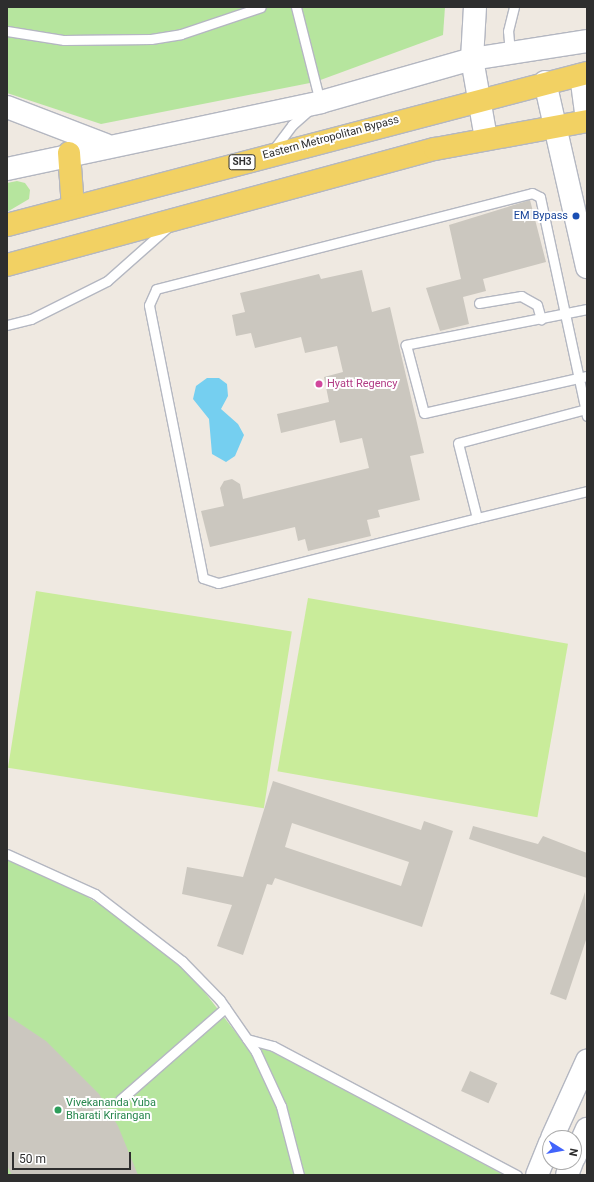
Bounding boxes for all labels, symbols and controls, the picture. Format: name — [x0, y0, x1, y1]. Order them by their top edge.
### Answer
street label: Eastern Metropolitan Bypass — [261, 113, 401, 163]
road number: SH3 — [228, 154, 256, 170]
place label: EM Bypass — [514, 209, 568, 223]
marker: EM Bypass — [571, 211, 581, 221]
place label: Hyatt Regency — [327, 377, 398, 391]
marker: Hyatt Regency — [314, 379, 324, 389]
place label: Vivekananda Yuba Bharati Krirangan — [66, 1097, 156, 1123]
marker: Vivekananda Yuba Bharati Krirangan — [53, 1105, 63, 1115]
north arrow — [542, 1130, 582, 1170]
scale bar — [14, 1144, 133, 1170]
text: N — [566, 1147, 580, 1157]
text: 50 m — [19, 1152, 46, 1166]

